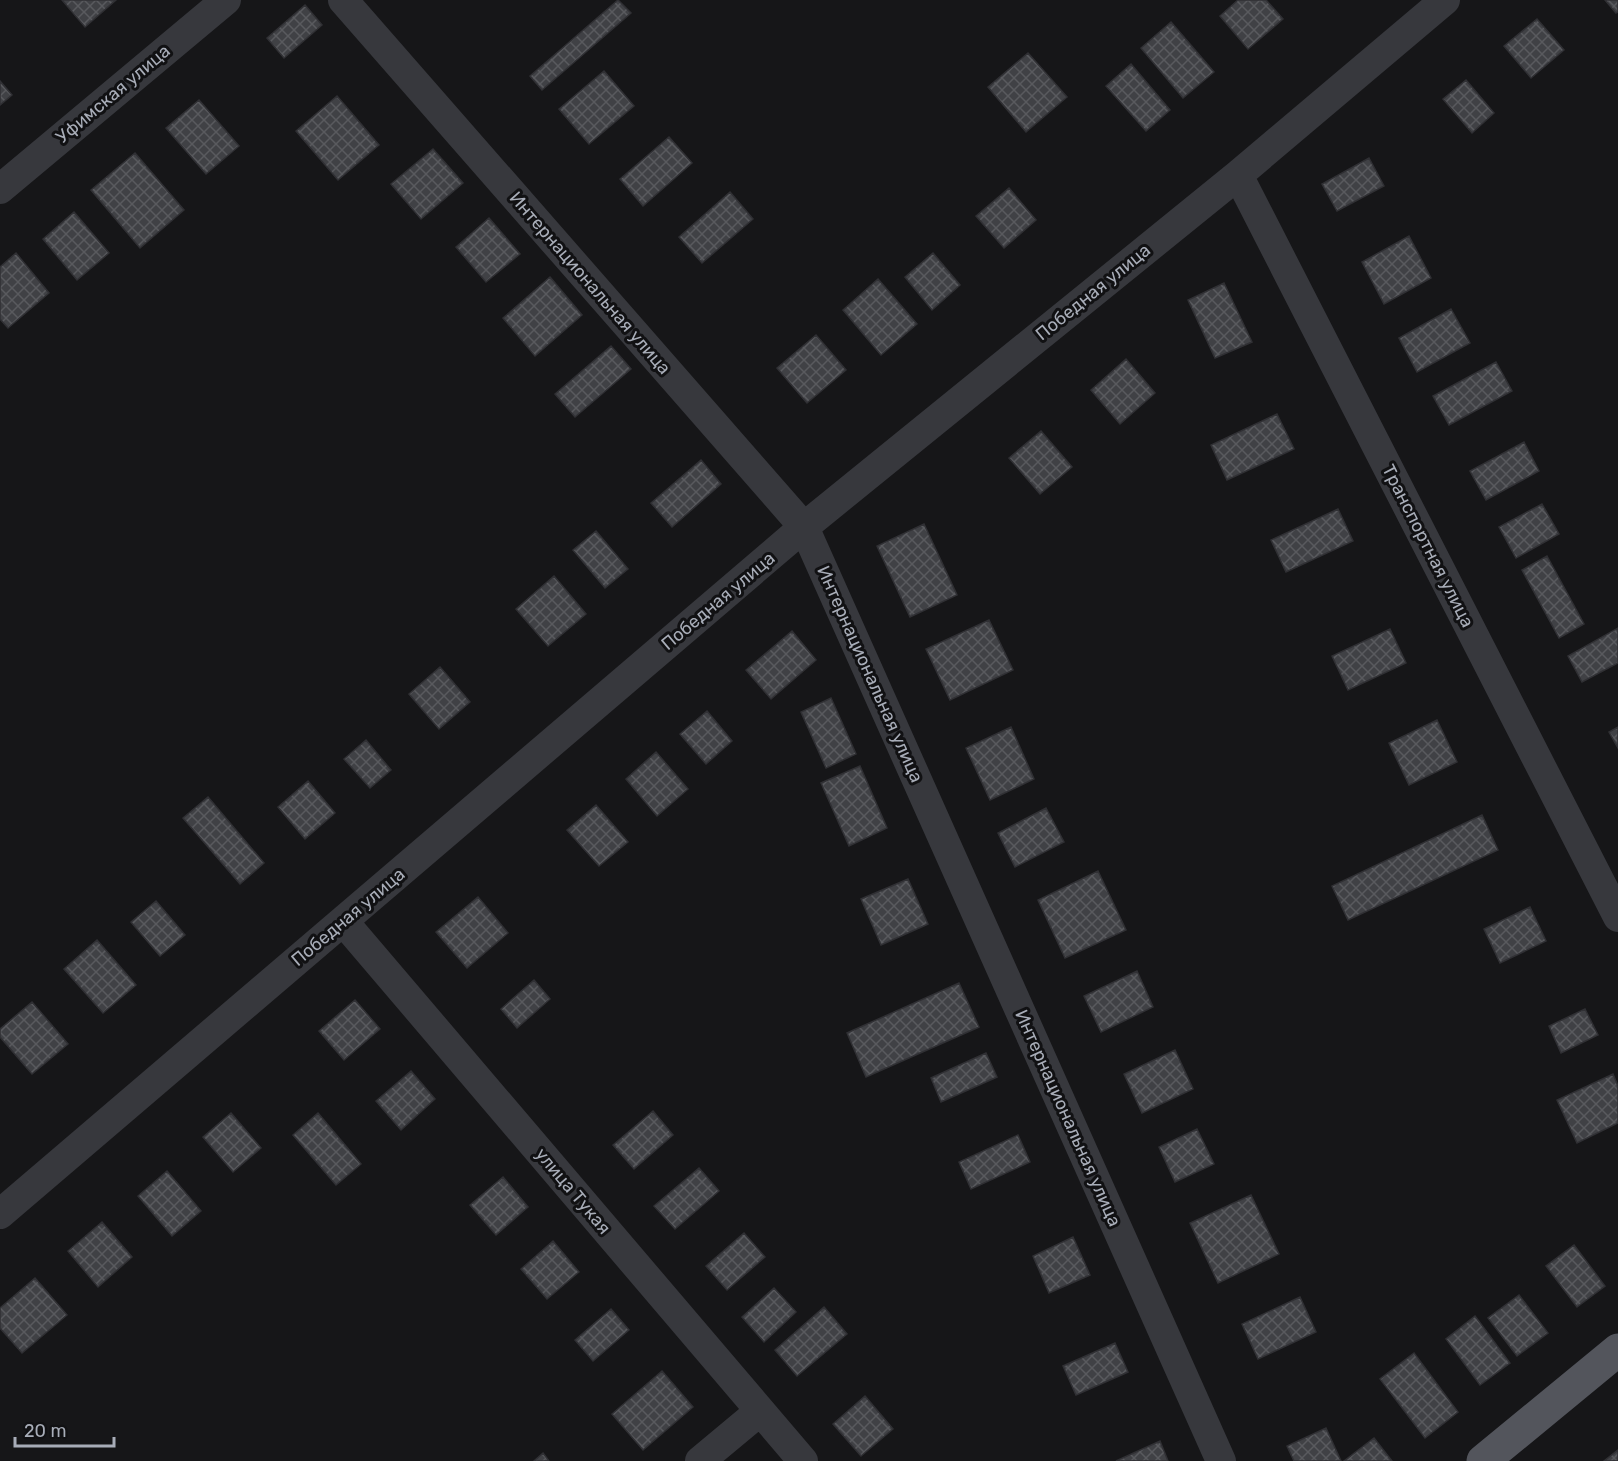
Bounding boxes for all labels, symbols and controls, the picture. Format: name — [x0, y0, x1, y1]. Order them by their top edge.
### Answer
street label: Уфимская улица — [51, 40, 175, 148]
street label: Интернациональная улица — [505, 187, 675, 379]
street label: Победная улица — [1031, 239, 1155, 345]
street label: Транспортная улица — [1377, 461, 1479, 631]
street label: Победная улица — [657, 547, 779, 655]
street label: Интернациональная улица — [812, 562, 928, 786]
street label: Победная улица — [287, 863, 409, 971]
street label: Интернациональная улица — [1010, 1006, 1126, 1230]
street label: улица Тукая — [531, 1143, 615, 1239]
scale bar — [15, 1410, 114, 1448]
text: 20 m — [24, 1420, 66, 1442]

